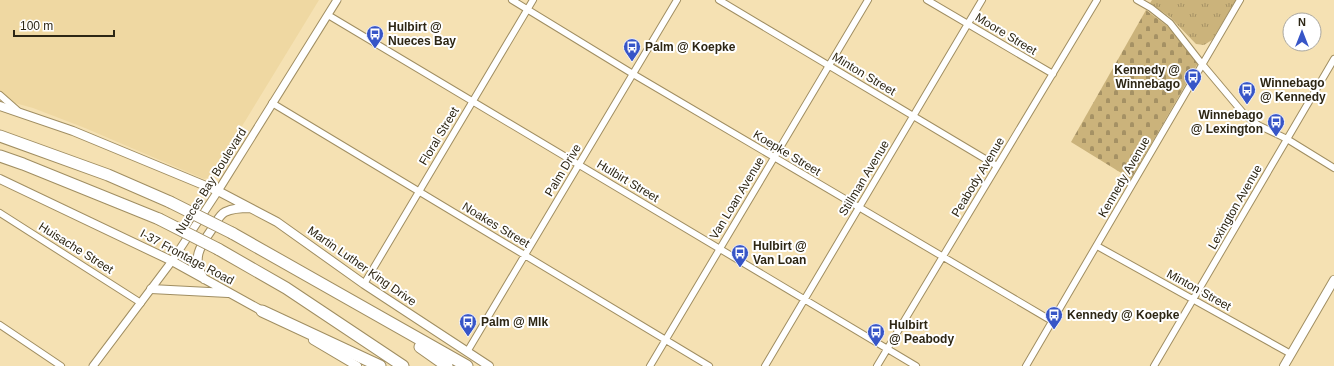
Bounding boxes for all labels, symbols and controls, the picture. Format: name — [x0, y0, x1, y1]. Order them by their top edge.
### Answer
street label: Moore Street — [973, 10, 1040, 58]
scale bar — [14, 12, 114, 38]
north arrow — [1282, 12, 1322, 52]
text: N — [1298, 16, 1306, 28]
text: 100 m — [20, 19, 53, 33]
place label: Hulbirt @ Nueces Bay — [388, 20, 456, 48]
bus stop icon: Hulbirt @ Nueces Bay — [365, 24, 385, 49]
bus stop icon: Palm @ Koepke — [622, 37, 642, 62]
place label: Palm @ Koepke — [645, 40, 736, 54]
street label: Minton Street — [830, 50, 899, 99]
place label: Kennedy @ Winnebago — [1114, 63, 1180, 91]
bus stop icon: Kennedy @ Winnebago — [1183, 67, 1203, 92]
place label: Winnebago @ Kennedy — [1260, 76, 1326, 104]
bus stop icon: Winnebago @ Kennedy — [1237, 80, 1257, 105]
street label: Floral Street — [416, 104, 462, 168]
place label: Winnebago @ Lexington — [1191, 108, 1263, 136]
bus stop icon: Winnebago @ Lexington — [1266, 112, 1286, 137]
street label: Nueces Bay Boulevard — [173, 126, 249, 236]
street label: Koepke Street — [751, 127, 824, 179]
street label: Peabody Avenue — [949, 134, 1007, 219]
street label: Kennedy Avenue — [1095, 134, 1153, 220]
street label: Stillman Avenue — [836, 137, 892, 218]
street label: Palm Drive — [542, 141, 584, 199]
street label: Van Loan Avenue — [707, 154, 767, 242]
street label: Hulbirt Street — [594, 157, 662, 205]
street label: Lexington Avenue — [1205, 162, 1265, 252]
street label: Noakes Street — [460, 199, 533, 251]
street label: Huisache Street — [36, 219, 116, 277]
street label: Martin Luther King Drive — [305, 223, 419, 309]
street label: I-37 Frontage Road — [138, 226, 236, 288]
place label: Hulbirt @ Van Loan — [753, 239, 807, 267]
bus stop icon: Hulbirt @ Van Loan — [730, 243, 750, 268]
street label: Minton Street — [1164, 267, 1234, 314]
bus stop icon: Kennedy @ Koepke — [1044, 305, 1064, 330]
place label: Kennedy @ Koepke — [1067, 308, 1180, 322]
bus stop icon: Palm @ Mlk — [458, 312, 478, 337]
place label: Palm @ Mlk — [481, 315, 548, 329]
place label: Hulbirt @ Peabody — [889, 318, 954, 346]
bus stop icon: Hulbirt @ Peabody — [866, 322, 886, 347]

